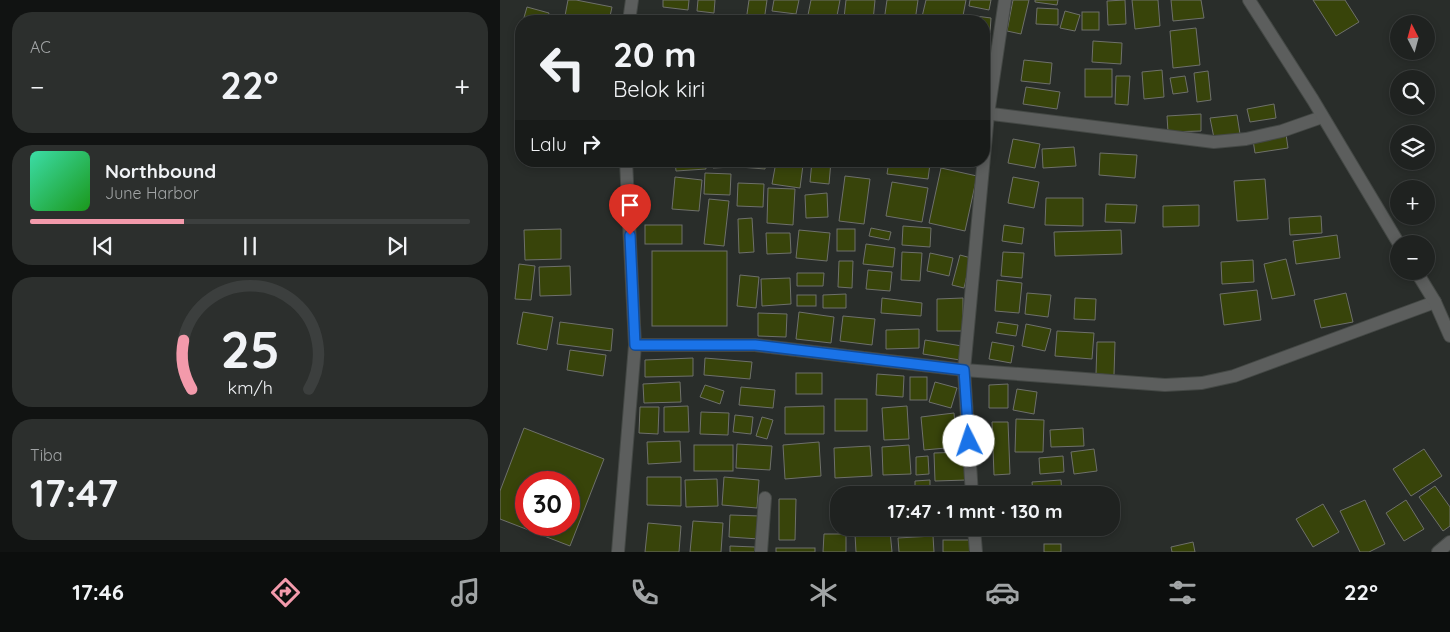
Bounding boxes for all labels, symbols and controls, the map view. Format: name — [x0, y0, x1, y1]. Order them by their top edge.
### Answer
north arrow — [1390, 15, 1435, 60]
map controls — [1390, 15, 1435, 280]
text: 20 m — [613, 32, 696, 76]
icon: left — [530, 35, 595, 100]
text: AC — [30, 37, 51, 57]
text: 22° — [220, 61, 278, 109]
text: − — [30, 69, 45, 104]
text: + — [454, 69, 470, 104]
button: search — [1390, 70, 1435, 115]
text: Belok kiri — [613, 75, 705, 103]
button: layers — [1390, 125, 1435, 170]
icon: right — [577, 130, 605, 158]
text: Lalu — [530, 132, 567, 156]
text: Northbound — [105, 159, 216, 183]
button: + — [1390, 180, 1435, 225]
text: June Harbor — [105, 183, 199, 203]
pin — [609, 184, 651, 235]
icon: arrive — [616, 191, 644, 219]
icon: previous — [89, 232, 117, 260]
icon: pause — [236, 232, 264, 260]
icon: next — [383, 232, 411, 260]
button: − — [1390, 235, 1435, 280]
text: 25 — [220, 316, 280, 381]
text: km/h — [227, 376, 273, 398]
position arrow — [942, 414, 994, 466]
text: Tiba — [30, 445, 62, 465]
text: 17:47 — [30, 469, 118, 517]
speed limit sign: 30 — [515, 471, 580, 536]
text: 17:47 · 1 mnt · 130 m — [887, 499, 1063, 523]
icon: directions — [268, 575, 303, 610]
icon: music — [448, 575, 483, 610]
icon: phone — [627, 575, 662, 610]
icon: climate — [806, 575, 841, 610]
icon: car — [985, 575, 1020, 610]
icon: filters — [1165, 575, 1200, 610]
text: 17:46 — [72, 578, 124, 606]
text: 22° — [1344, 578, 1378, 606]

